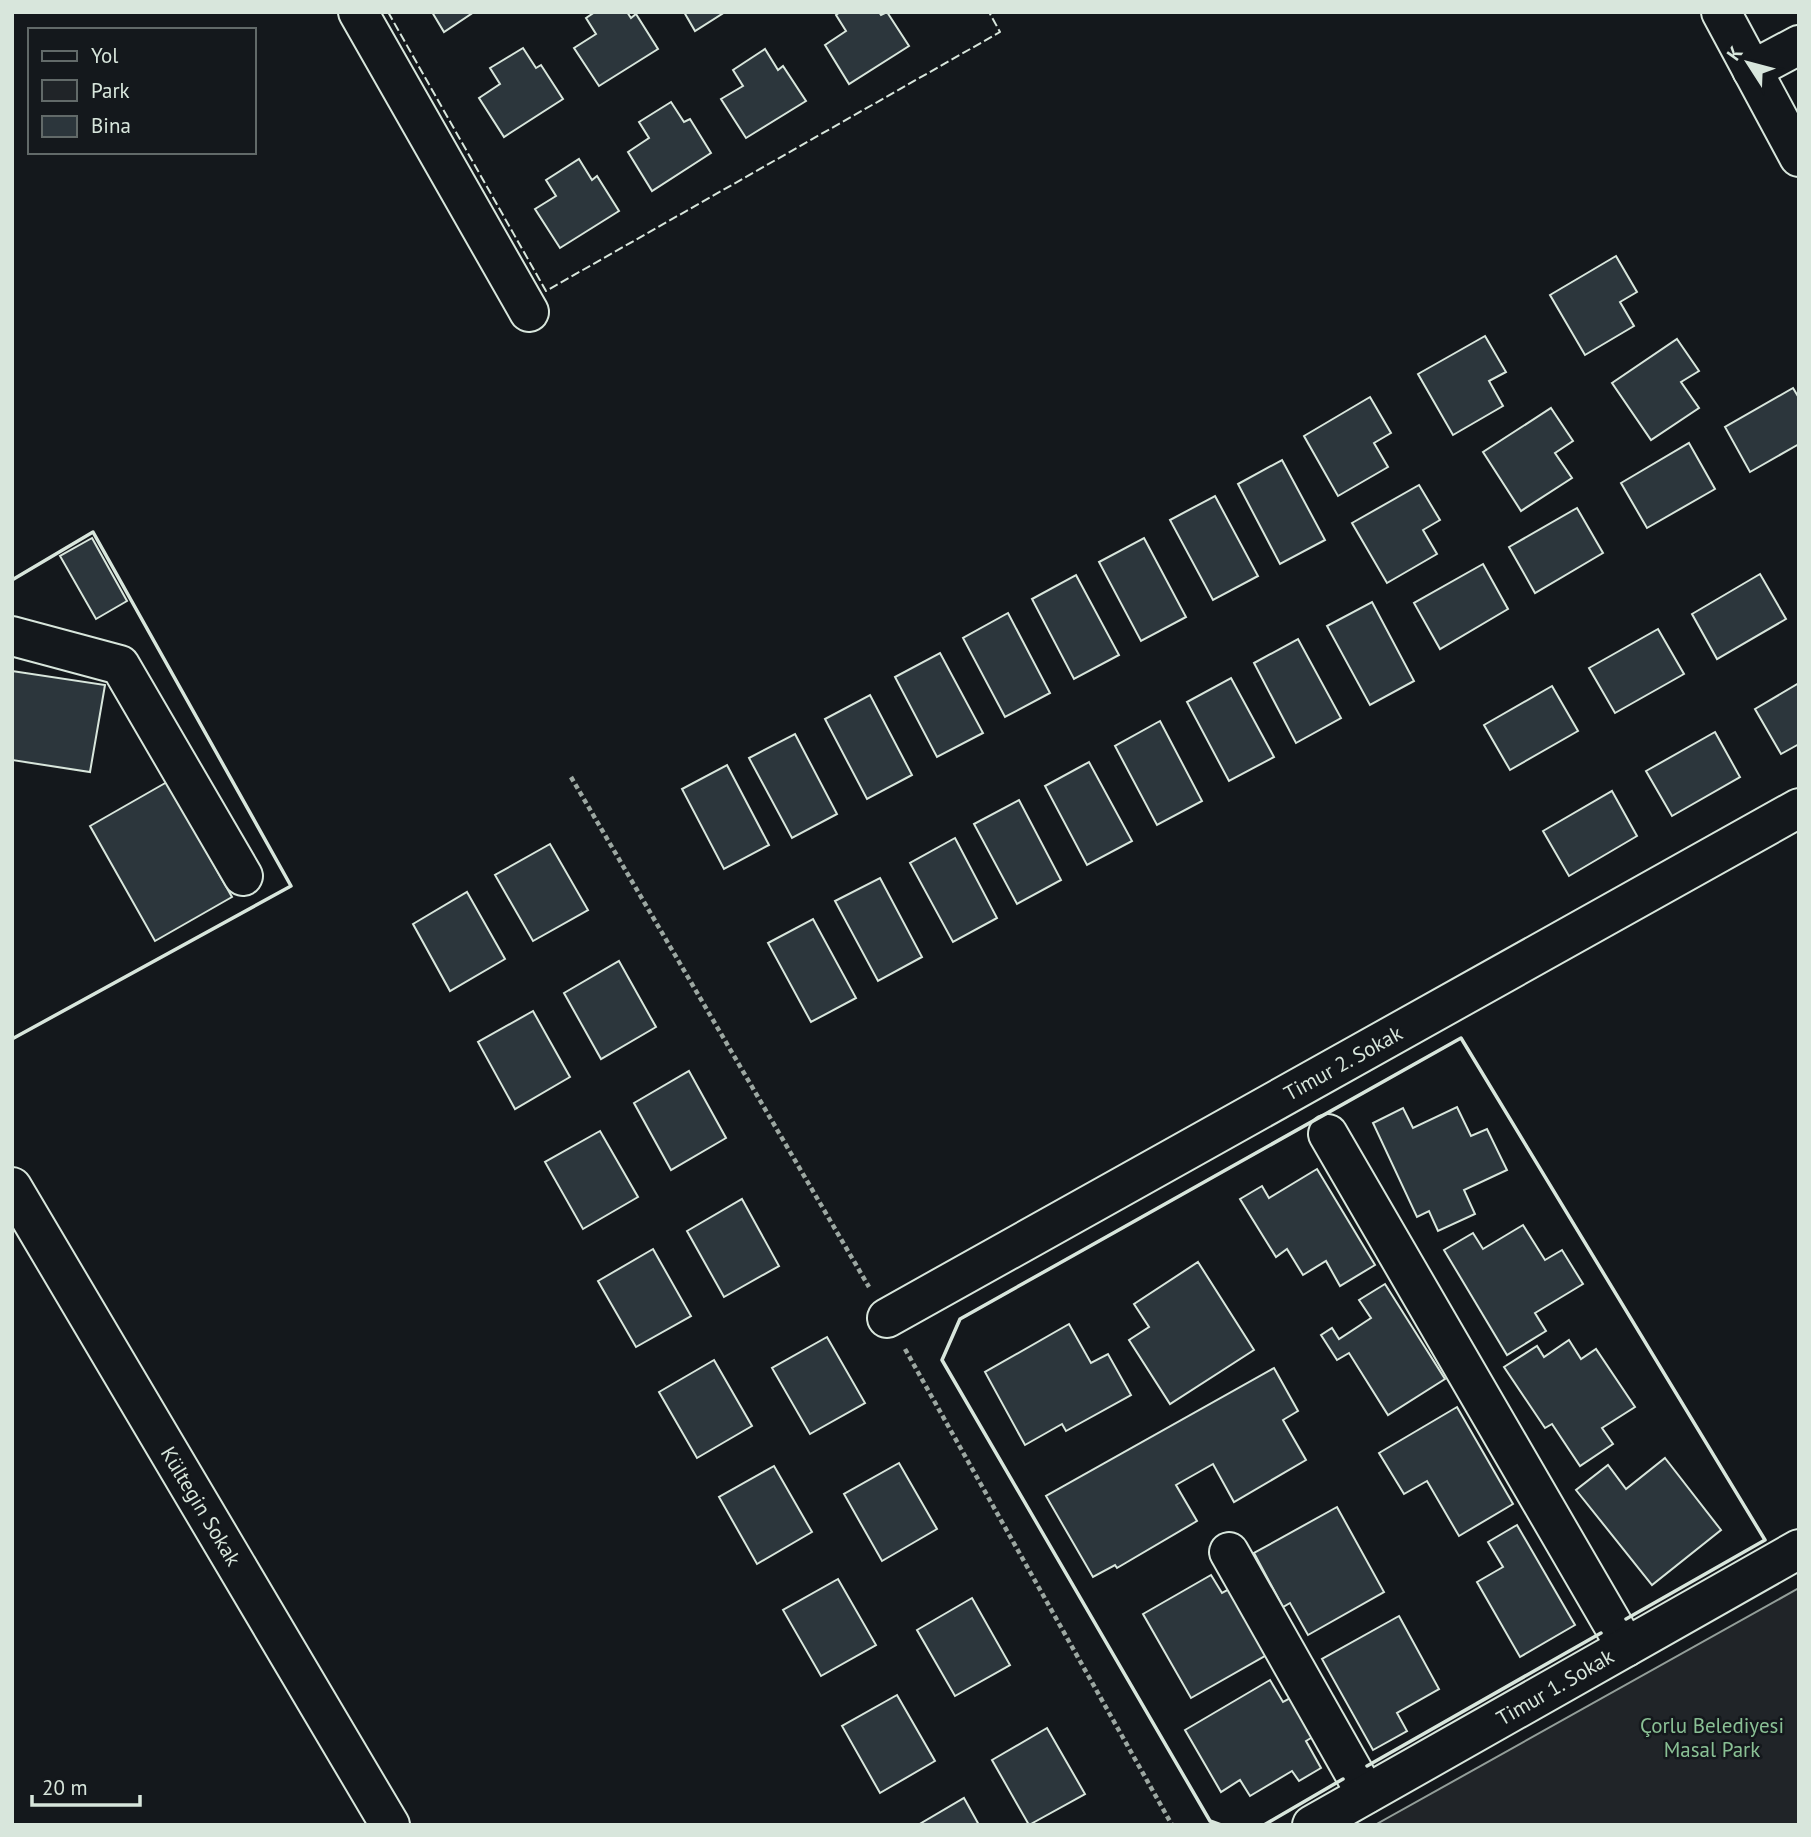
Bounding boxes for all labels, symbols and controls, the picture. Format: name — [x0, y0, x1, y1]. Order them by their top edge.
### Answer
legend — [28, 28, 256, 154]
north arrow — [1713, 28, 1783, 98]
text: K — [1721, 41, 1748, 65]
text: Yol — [91, 42, 118, 69]
text: Park — [91, 77, 130, 104]
text: Bina — [91, 112, 131, 139]
street label: Timur 2. Sokak — [1279, 1019, 1407, 1107]
street label: Kültegin Sokak — [155, 1441, 247, 1571]
street label: Timur 1. Sokak — [1491, 1642, 1619, 1732]
park label: Çorlu Belediyesi Masal Park — [1640, 1712, 1784, 1763]
scale bar — [32, 1764, 140, 1808]
text: 20 m — [42, 1774, 88, 1801]

